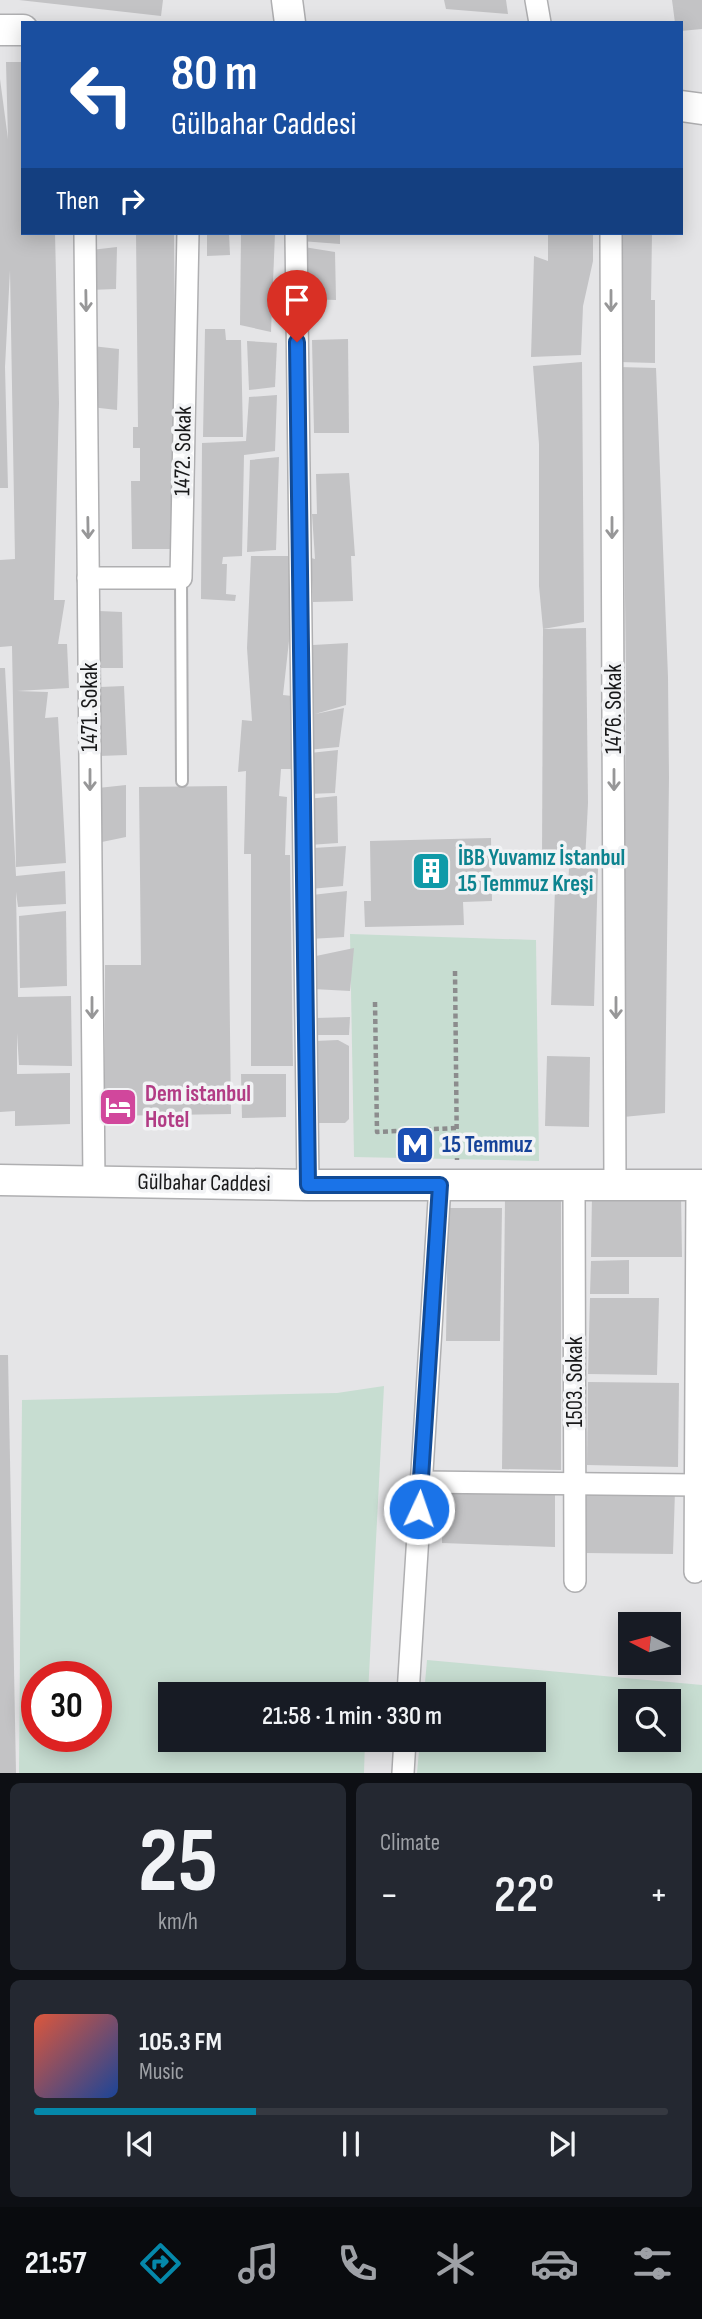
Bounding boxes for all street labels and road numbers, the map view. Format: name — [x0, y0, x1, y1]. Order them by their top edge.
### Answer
street label: 1472. Sokak — [168, 406, 198, 496]
street label: 1471. Sokak — [76, 662, 104, 752]
street label: 1476. Sokak — [600, 664, 628, 754]
street label: Gülbahar Caddesi — [137, 1168, 271, 1198]
street label: 1503. Sokak — [561, 1336, 589, 1427]

